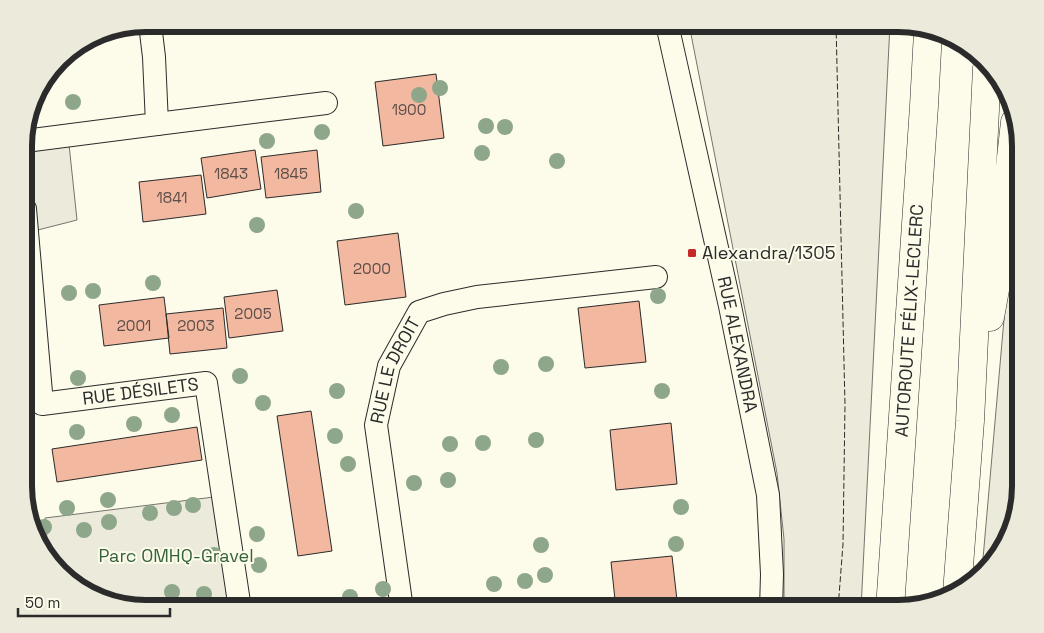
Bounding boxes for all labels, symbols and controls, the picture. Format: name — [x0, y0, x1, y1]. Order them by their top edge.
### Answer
house number: 1900 — [392, 100, 426, 119]
house number: 1843 — [214, 164, 248, 183]
house number: 1845 — [274, 164, 308, 183]
house number: 1841 — [157, 188, 187, 207]
street label: AUTOROUTE FÉLIX-LECLERC — [890, 203, 928, 438]
place label: Alexandra/1305 — [702, 241, 835, 264]
marker: Alexandra/1305 — [686, 247, 698, 259]
house number: 2000 — [353, 259, 391, 278]
street label: RUE ALEXANDRA — [713, 274, 763, 414]
house number: 2005 — [234, 304, 272, 323]
street label: RUE LE DROIT — [365, 312, 425, 426]
house number: 2001 — [117, 316, 151, 335]
house number: 2003 — [177, 316, 215, 335]
street label: RUE DÉSILETS — [81, 372, 200, 410]
park label: Parc OMHQ-Gravel — [98, 544, 254, 567]
scale bar — [18, 586, 170, 618]
text: 50 m — [25, 593, 60, 612]

